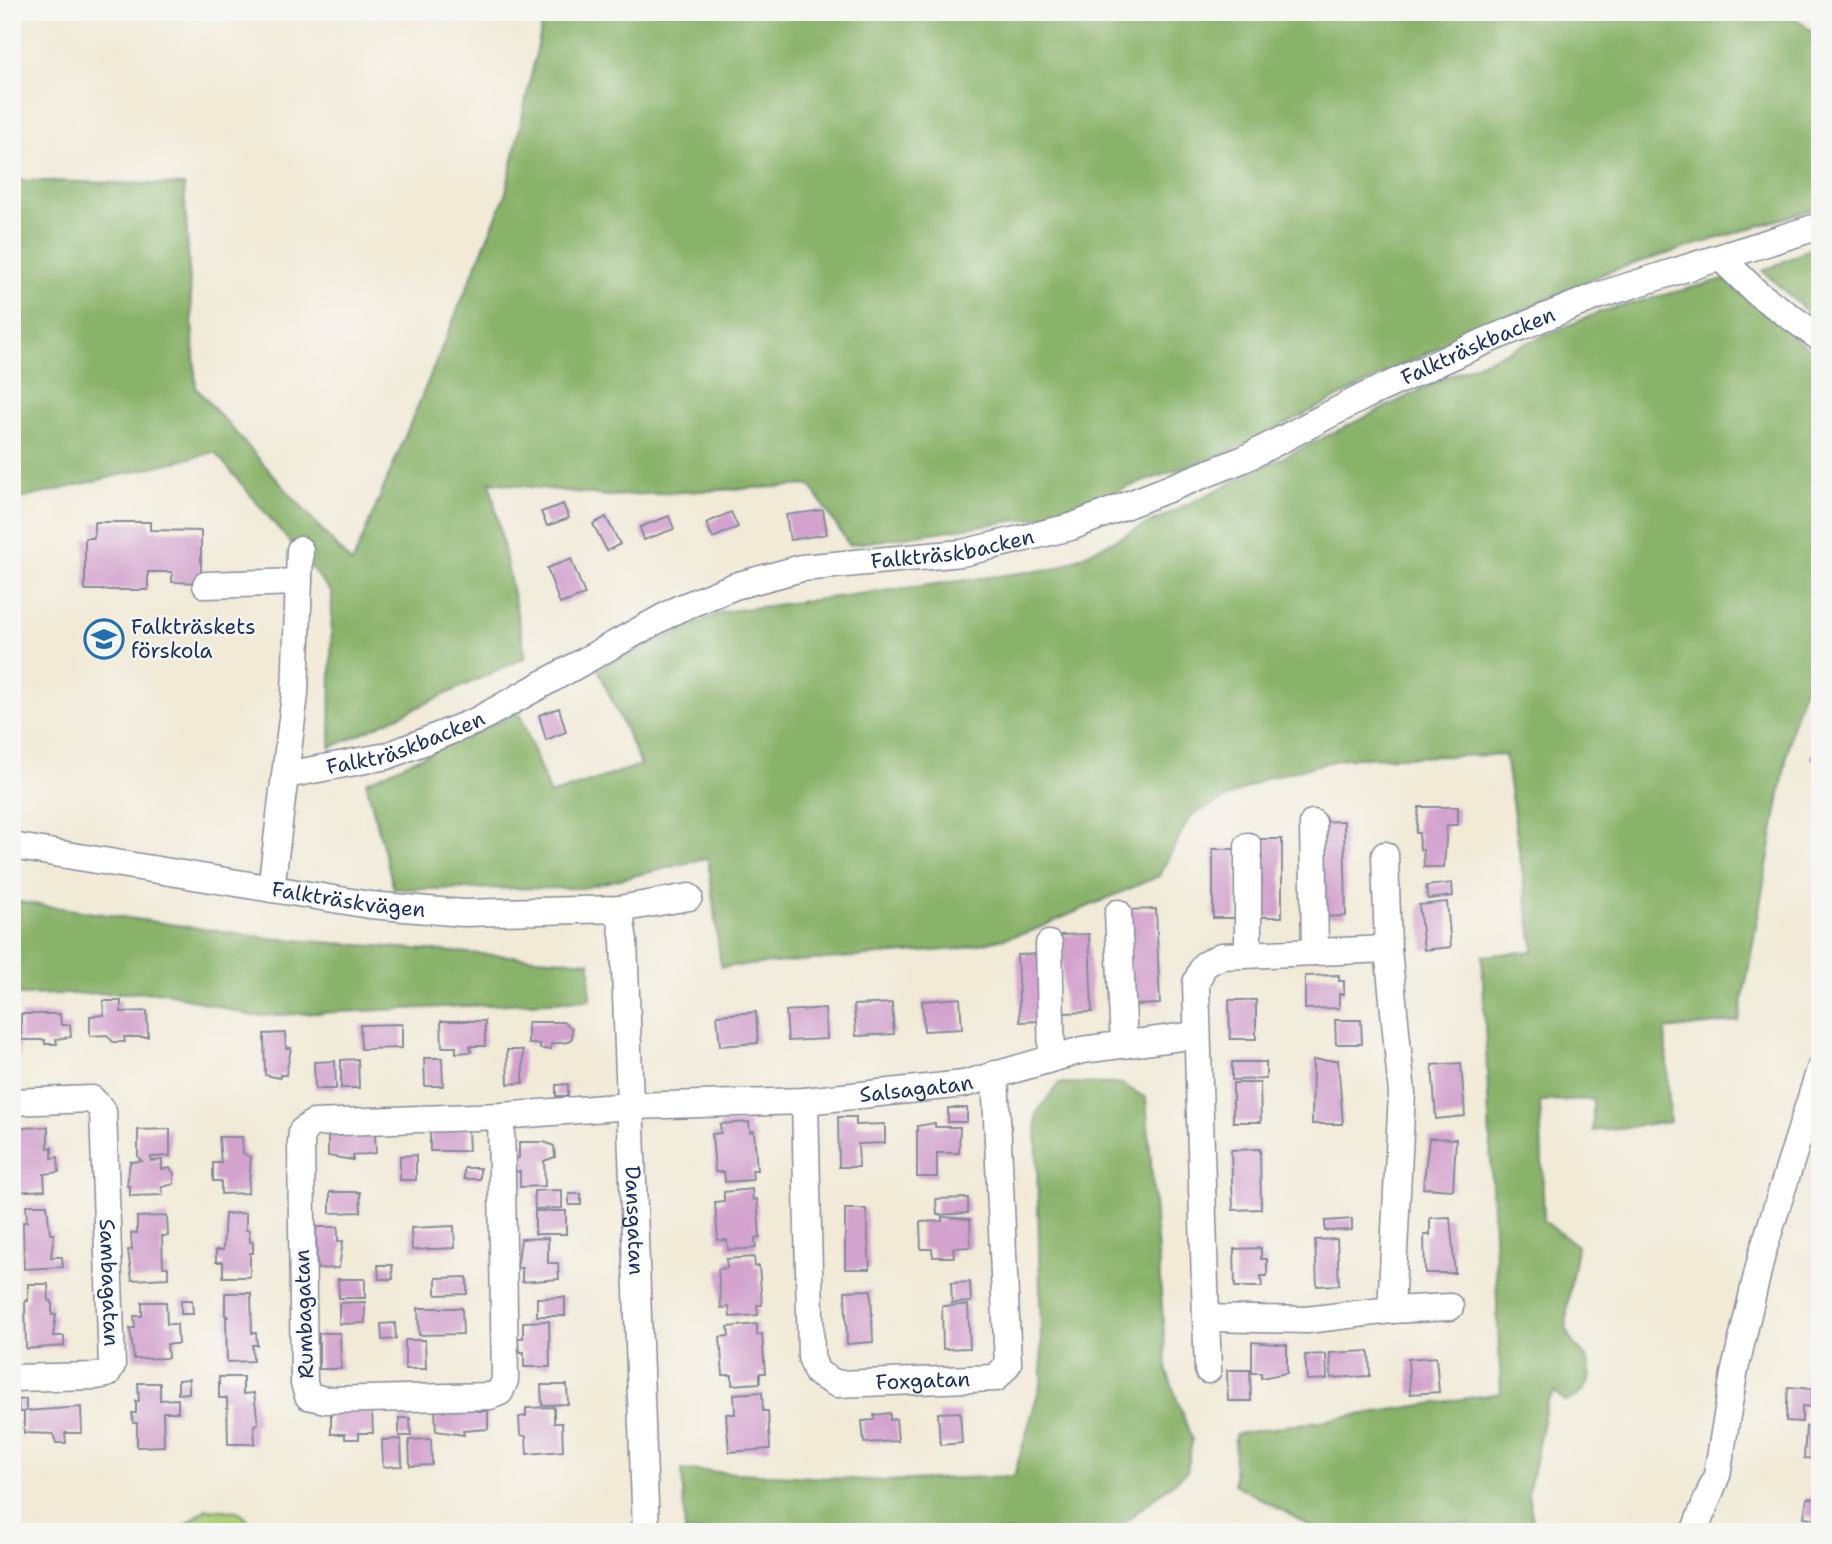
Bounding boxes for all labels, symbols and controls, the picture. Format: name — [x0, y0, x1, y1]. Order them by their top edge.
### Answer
street label: Falkträskbacken — [1397, 300, 1559, 392]
street label: Falkträskbacken — [870, 522, 1037, 575]
place label: Falkträskets förskola — [131, 613, 256, 665]
school or university icon: Falkträskets förskola — [83, 618, 125, 660]
street label: Falkträskbacken — [324, 705, 490, 781]
street label: Falkträskvägen — [270, 875, 427, 924]
street label: Salsagatan — [858, 1068, 977, 1109]
street label: Dansgatan — [618, 1165, 650, 1276]
street label: Sambagatan — [93, 1218, 125, 1347]
street label: Rumbagatan — [288, 1249, 320, 1379]
street label: Foxgatan — [875, 1365, 971, 1397]

